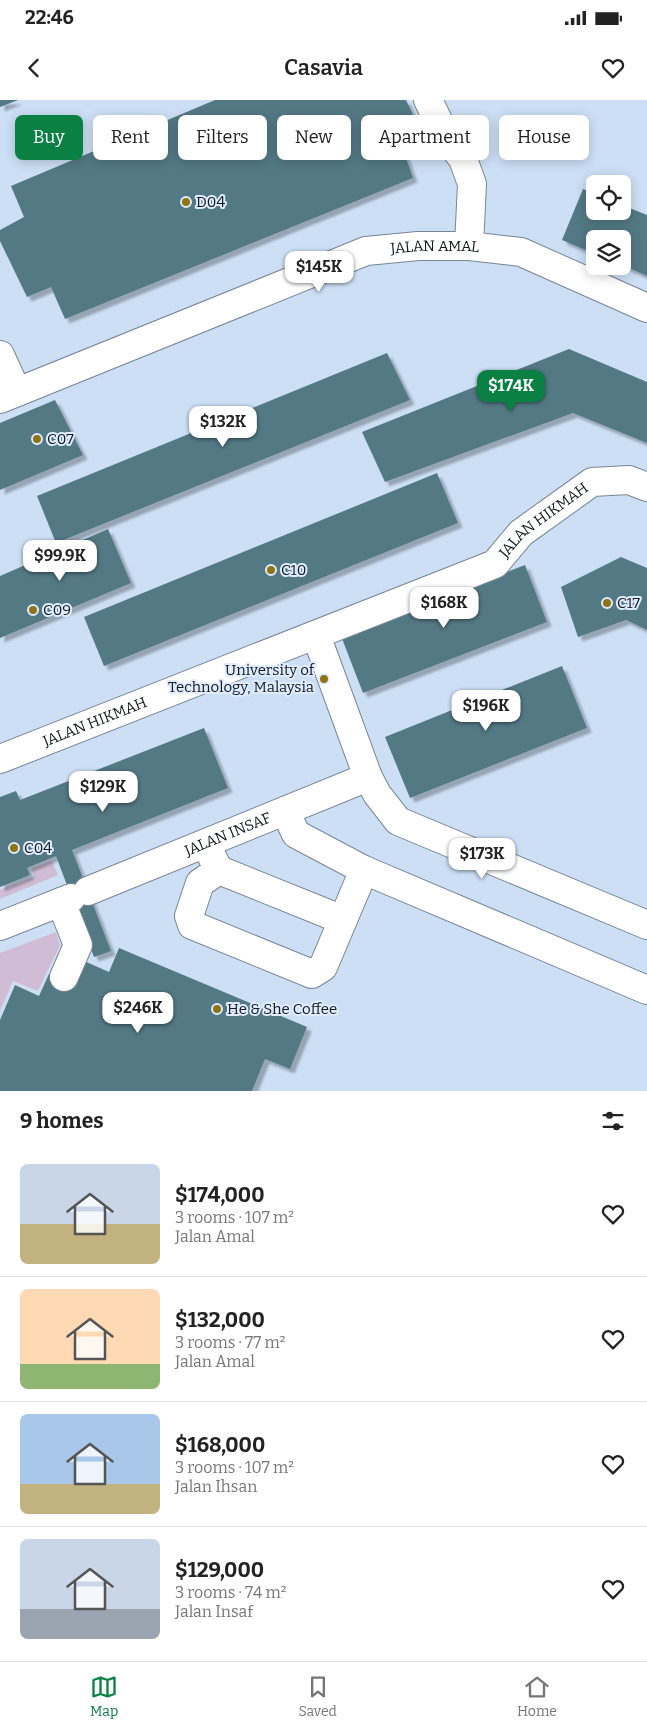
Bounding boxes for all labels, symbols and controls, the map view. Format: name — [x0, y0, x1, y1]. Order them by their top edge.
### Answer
text: 22:46 — [25, 6, 74, 29]
icon: back — [20, 54, 48, 82]
text: Casavia — [284, 54, 363, 81]
icon: heart — [599, 54, 627, 82]
chip: Buy — [15, 115, 83, 160]
chip: Rent — [93, 115, 168, 160]
chip: Filters — [178, 115, 267, 160]
chip: New — [277, 115, 351, 160]
chip: Apartment — [361, 115, 489, 160]
chip: House — [499, 115, 589, 160]
map controls — [586, 175, 631, 275]
button: locate — [586, 175, 631, 220]
place label: D04 — [196, 193, 225, 211]
marker: D04 — [180, 196, 192, 208]
button: layers — [586, 230, 631, 275]
street label: JALAN AMAL — [389, 236, 480, 258]
pin: $145K — [284, 250, 354, 293]
text: $145K — [296, 257, 342, 276]
pin: $174K — [476, 370, 546, 412]
text: $174K — [488, 376, 534, 395]
pin: $132K — [188, 406, 258, 448]
text: $132K — [200, 412, 246, 431]
place label: C07 — [47, 430, 74, 448]
marker: C07 — [31, 433, 43, 445]
street label: JALAN HIKMAH — [495, 479, 592, 562]
pin: $99.9K — [19, 540, 101, 582]
text: $99.9K — [34, 546, 86, 565]
place label: C10 — [281, 561, 306, 579]
marker: C10 — [265, 564, 277, 576]
pin: $168K — [409, 586, 479, 629]
text: $168K — [421, 593, 467, 612]
place label: C17 — [617, 594, 640, 612]
marker: C17 — [601, 597, 613, 609]
place label: C09 — [43, 601, 71, 619]
marker: C09 — [27, 604, 39, 616]
place label: University of Technology, Malaysia — [168, 661, 316, 696]
marker: University of Technology, Malaysia — [318, 673, 330, 685]
pin: $196K — [451, 690, 521, 732]
street label: JALAN HIKMAH — [40, 693, 149, 750]
text: $196K — [463, 696, 509, 715]
pin: $129K — [68, 770, 138, 813]
text: $129K — [80, 777, 126, 796]
street label: JALAN INSAF — [181, 808, 274, 860]
pin: $173K — [447, 838, 517, 880]
place label: C04 — [24, 839, 52, 857]
marker: C04 — [8, 842, 20, 854]
text: $173K — [459, 844, 505, 863]
pin: $246K — [103, 992, 173, 1034]
text: $246K — [113, 998, 163, 1017]
place label: He & She Coffee — [227, 1000, 337, 1018]
marker: He & She Coffee — [211, 1003, 223, 1015]
icon: filters — [599, 1107, 627, 1135]
text: 9 homes — [20, 1108, 104, 1134]
text: $174,000 — [175, 1182, 265, 1208]
icon: home — [60, 1184, 120, 1244]
icon: heart — [599, 1200, 627, 1228]
text: 3 rooms · 107 m² — [175, 1208, 294, 1227]
text: Jalan Amal — [175, 1227, 255, 1246]
text: $132,000 — [175, 1307, 265, 1333]
icon: home — [60, 1309, 120, 1369]
icon: heart — [599, 1325, 627, 1353]
text: 3 rooms · 77 m² — [175, 1333, 285, 1352]
text: Jalan Amal — [175, 1352, 255, 1371]
text: $168,000 — [175, 1432, 265, 1458]
icon: home — [60, 1434, 120, 1494]
icon: heart — [599, 1450, 627, 1478]
text: 3 rooms · 107 m² — [175, 1458, 294, 1477]
text: Jalan Ihsan — [175, 1477, 257, 1496]
text: $129,000 — [175, 1557, 264, 1583]
icon: home — [60, 1559, 120, 1619]
icon: heart — [599, 1575, 627, 1603]
text: 3 rooms · 74 m² — [175, 1583, 286, 1602]
text: Jalan Insaf — [175, 1602, 253, 1621]
tab: Map — [90, 1673, 118, 1720]
tab: Saved — [298, 1673, 337, 1720]
tab: Home — [517, 1673, 557, 1720]

